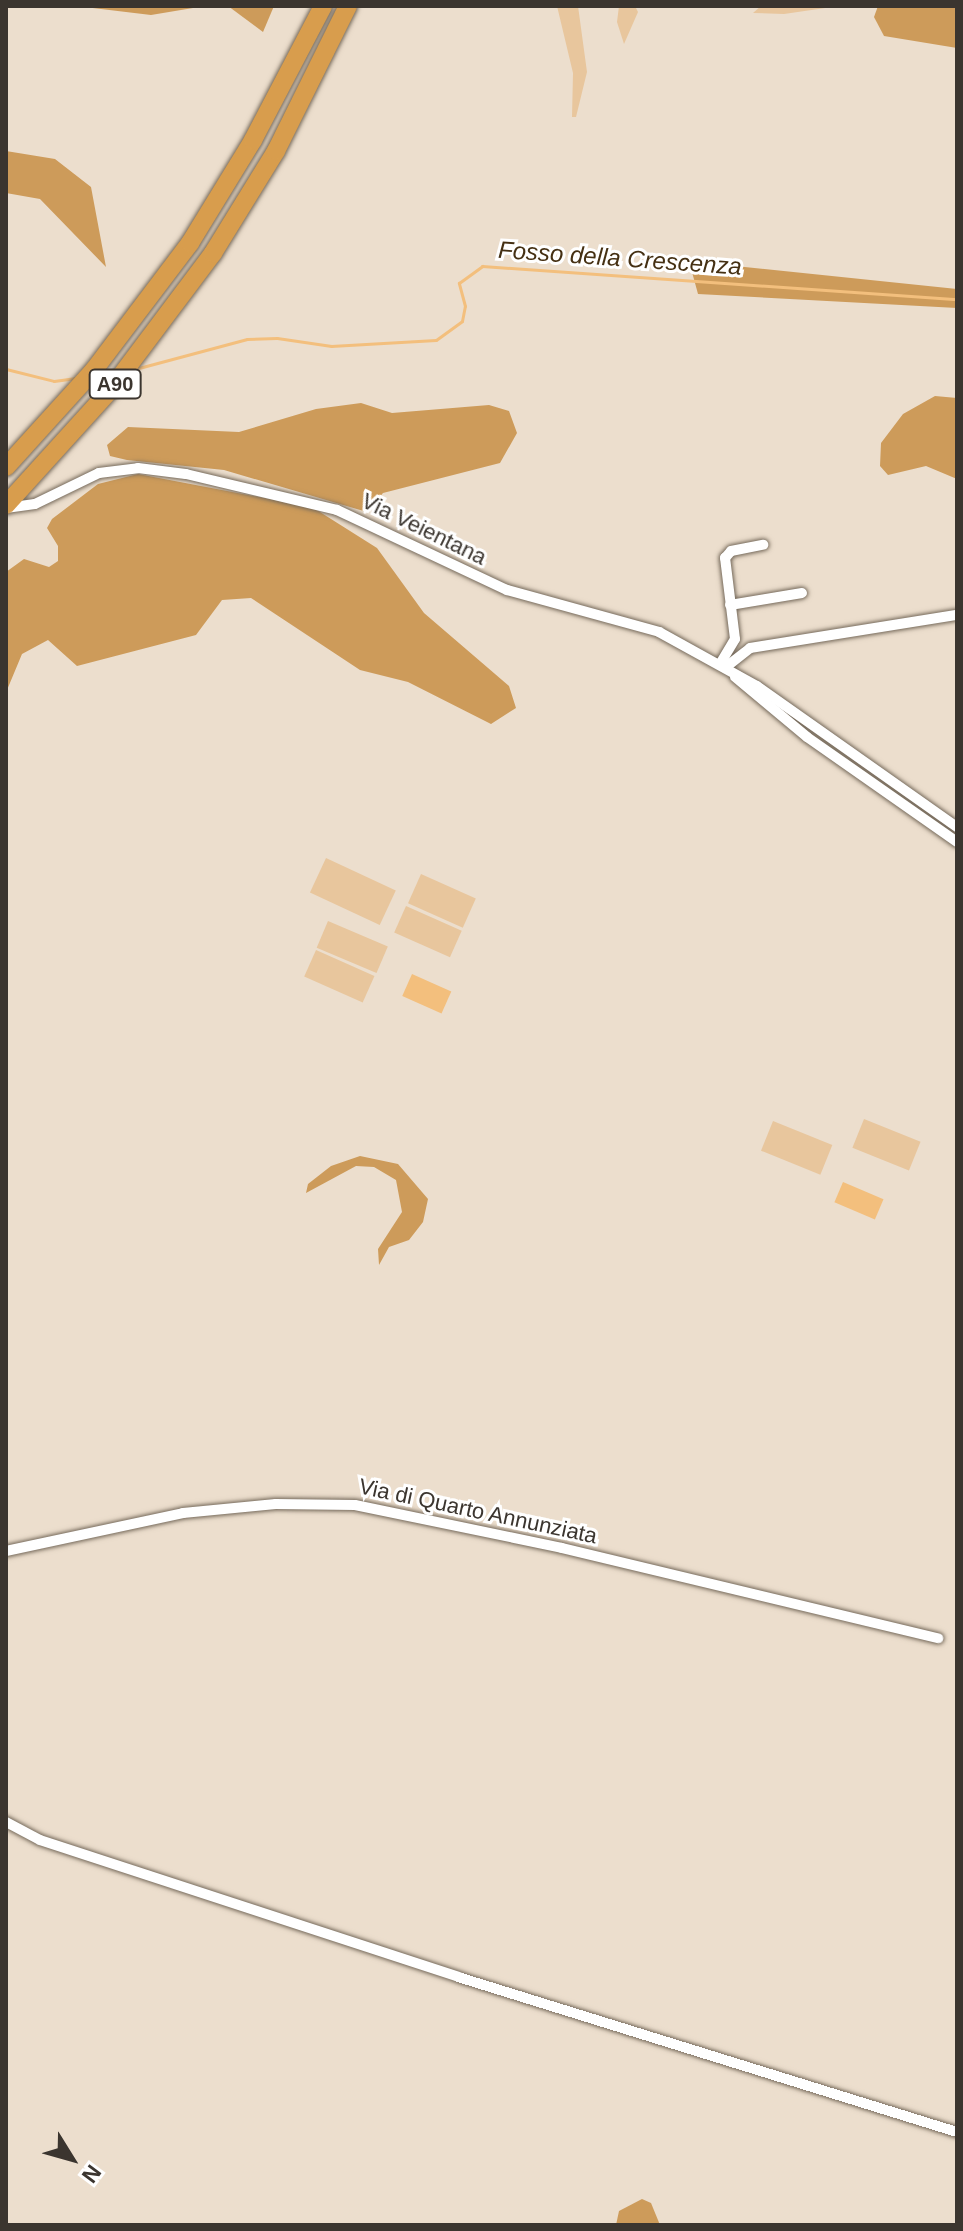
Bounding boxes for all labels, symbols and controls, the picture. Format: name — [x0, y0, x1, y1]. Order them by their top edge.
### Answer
water label: Fosso della Crescenza — [497, 235, 743, 281]
road number: A90 — [87, 368, 143, 400]
street label: Via Veientana — [357, 487, 491, 571]
street label: Via di Quarto Annunziata — [356, 1473, 600, 1549]
north arrow — [32, 2119, 112, 2199]
text: N — [77, 2160, 106, 2188]

